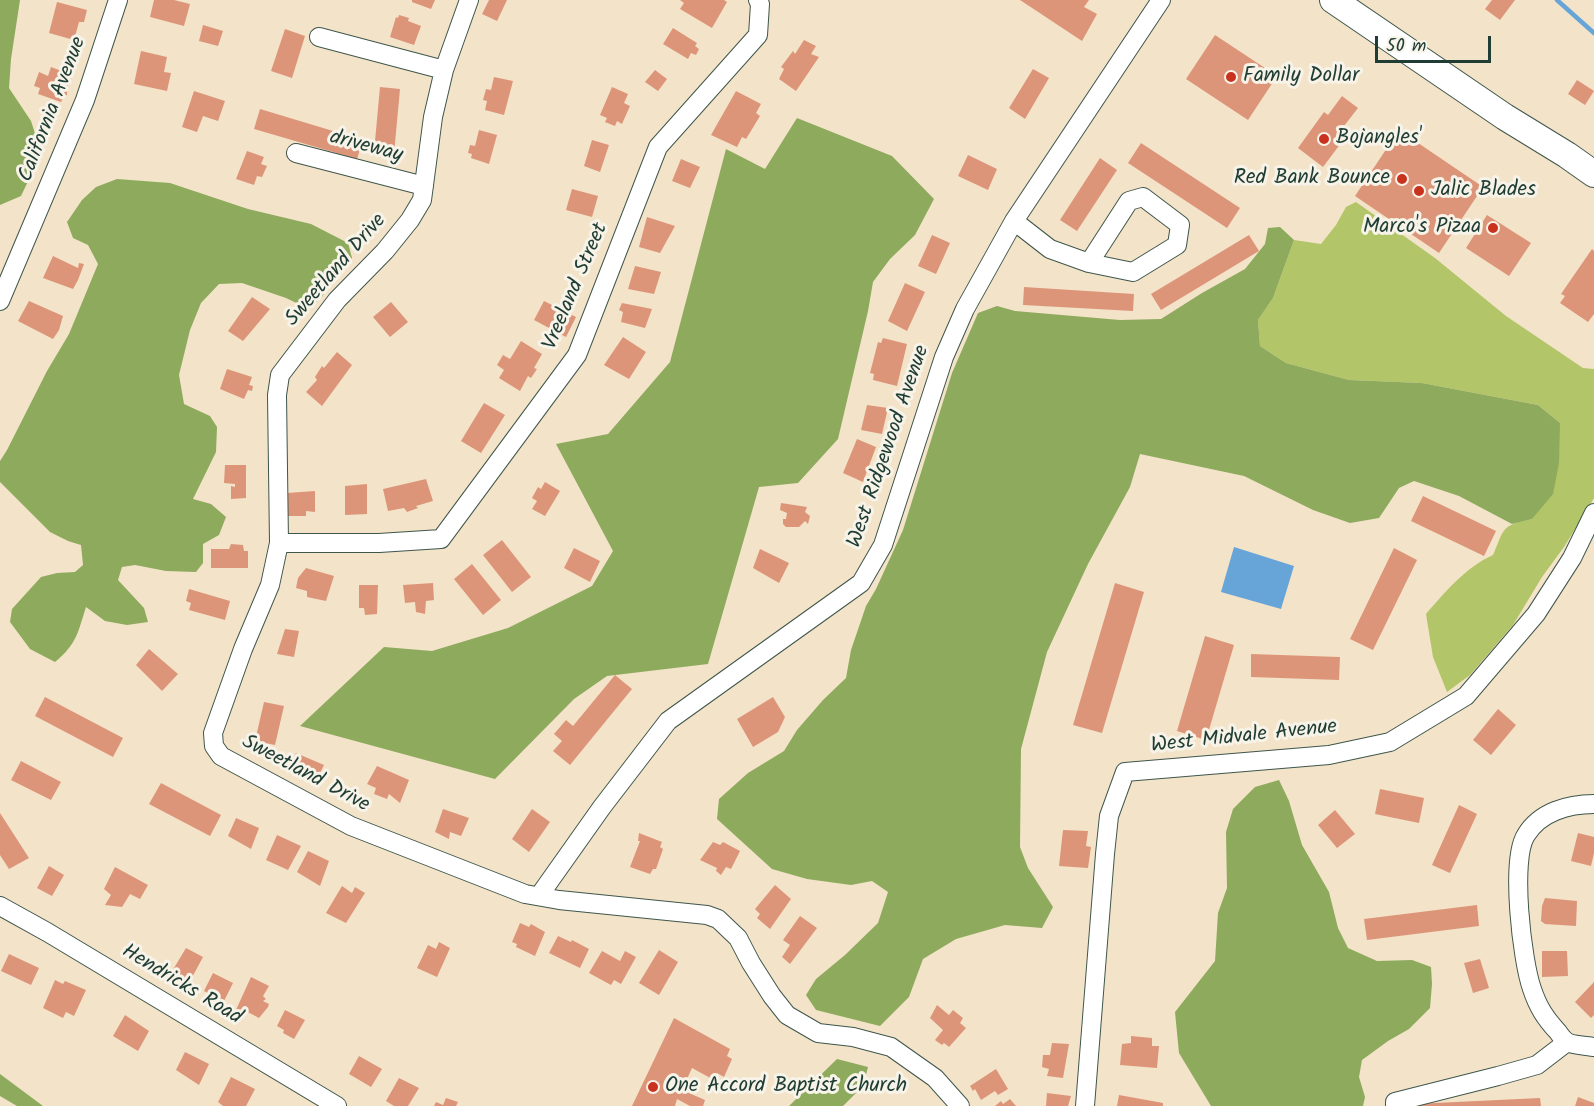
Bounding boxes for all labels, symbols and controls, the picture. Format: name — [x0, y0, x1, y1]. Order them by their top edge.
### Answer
scale bar — [1378, 24, 1494, 62]
text: 50 m — [1386, 32, 1426, 61]
street label: California Avenue — [15, 34, 93, 186]
place label: Family Dollar — [1243, 64, 1359, 90]
marker: Family Dollar — [1224, 70, 1238, 84]
street label: driveway — [327, 126, 405, 170]
place label: Bojangles' — [1336, 126, 1422, 152]
marker: Bojangles' — [1317, 132, 1331, 146]
place label: Red Bank Bounce — [1234, 166, 1390, 192]
marker: Red Bank Bounce — [1395, 172, 1409, 186]
place label: Jalic Blades — [1431, 178, 1536, 204]
marker: Jalic Blades — [1412, 184, 1426, 198]
street label: Sweetland Drive — [281, 209, 393, 333]
place label: Marco's Pizaa — [1363, 215, 1481, 241]
street label: Vreeland Street — [539, 220, 615, 354]
marker: Marco's Pizaa — [1486, 221, 1500, 235]
street label: West Ridgewood Avenue — [844, 342, 936, 552]
street label: West Midvale Avenue — [1150, 716, 1338, 760]
street label: Sweetland Drive — [237, 731, 373, 819]
street label: Hendricks Road — [116, 940, 246, 1032]
place label: One Accord Baptist Church — [665, 1074, 907, 1100]
marker: One Accord Baptist Church — [646, 1080, 660, 1094]

